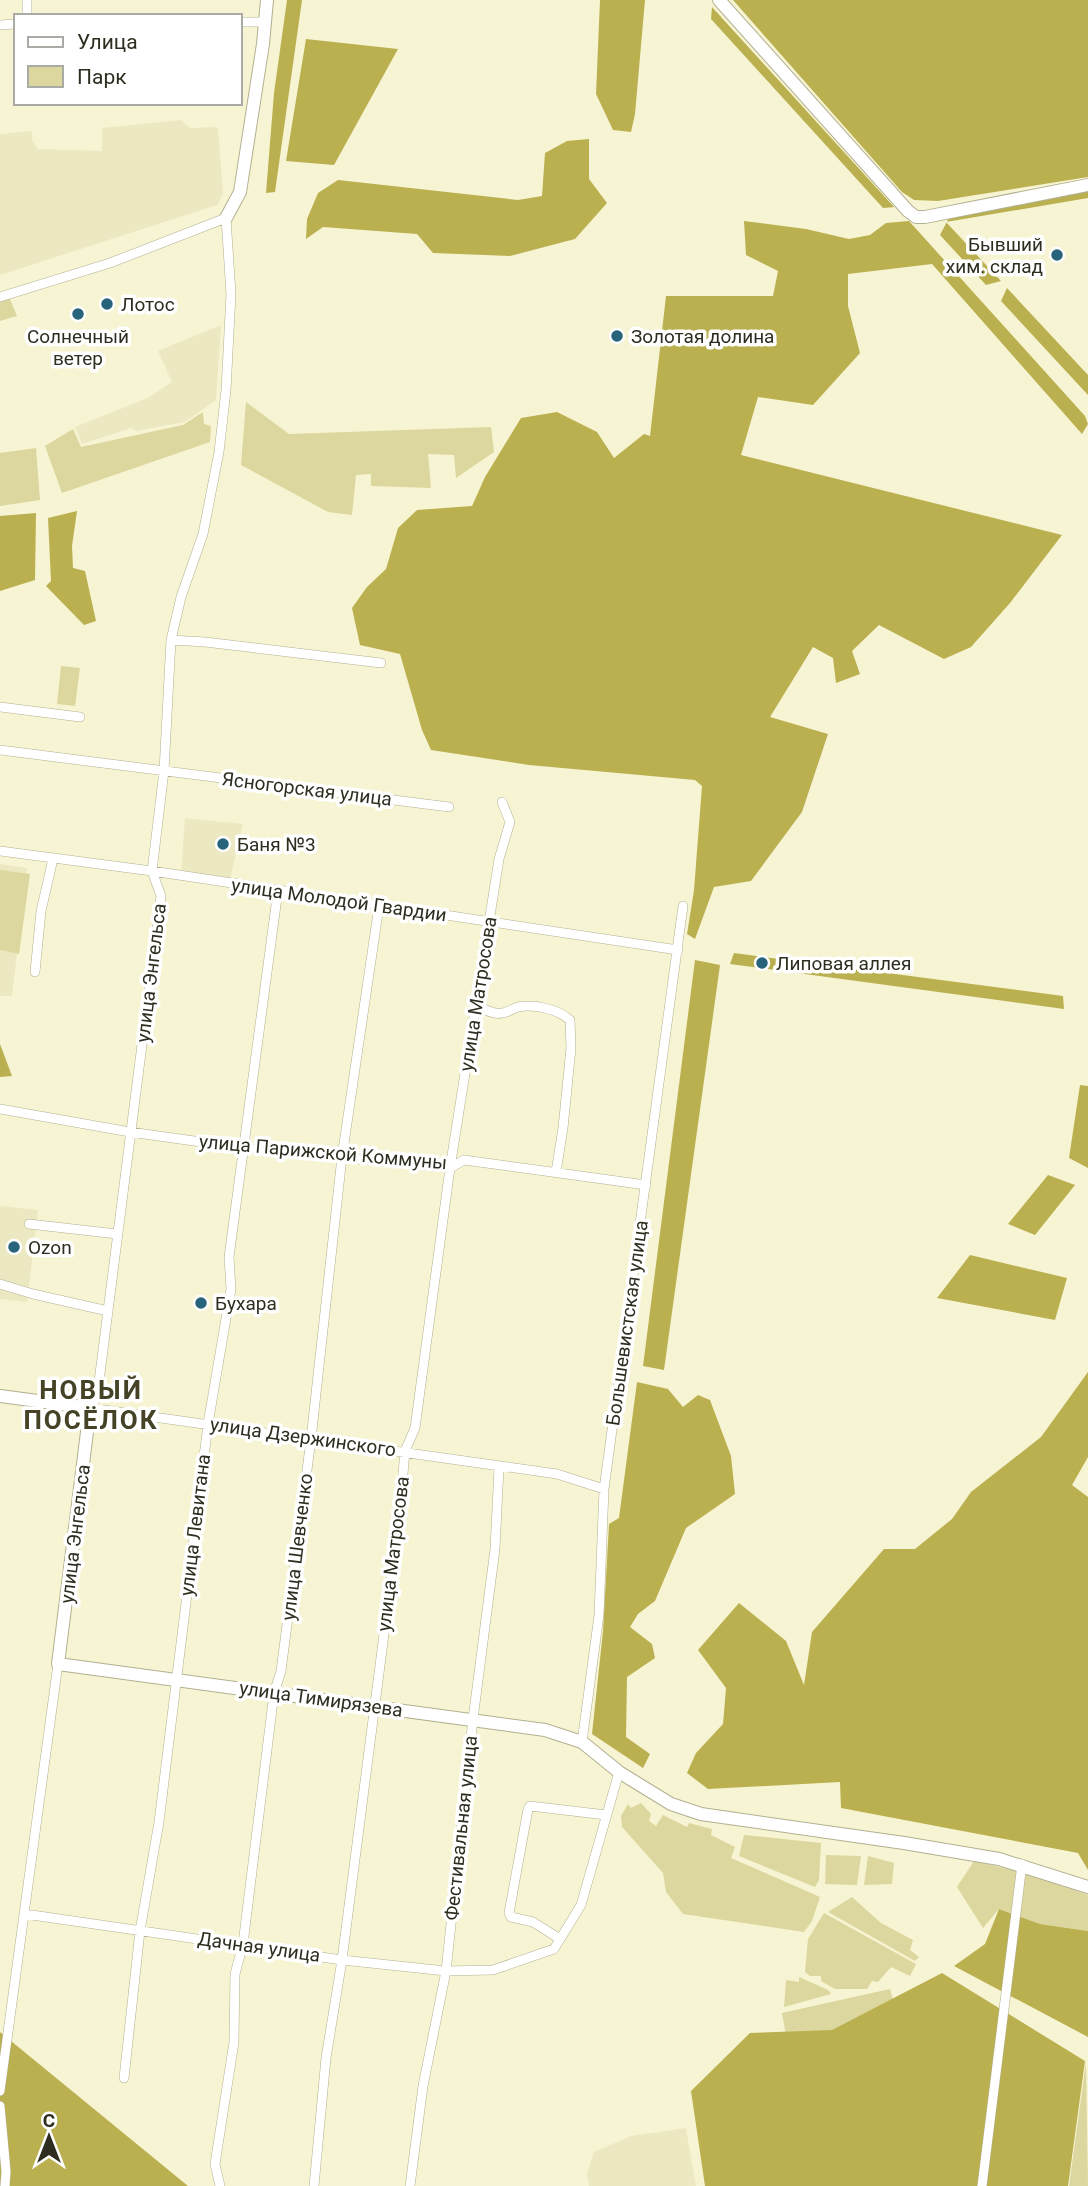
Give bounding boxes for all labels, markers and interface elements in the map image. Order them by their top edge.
legend [14,14,242,105]
text: Улица [77,30,138,54]
text: Парк [77,65,127,89]
place label: Бывший хим. склад [946,233,1043,278]
marker: Бывший хим. склад [1049,247,1065,263]
place label: Лотос [121,293,175,316]
marker: Лотос [99,296,115,312]
marker: Солнечный ветер [70,306,86,322]
place label: Солнечный ветер [27,325,129,370]
place label: Золотая долина [631,325,774,348]
marker: Золотая долина [609,328,625,344]
street label: Ясногорская улица [221,767,393,811]
place label: Баня №3 [237,833,316,856]
marker: Баня №3 [215,836,231,852]
street label: улица Молодой Гвардии [230,873,448,927]
street label: улица Энгельса [131,902,171,1044]
street label: улица Матросова [454,915,502,1073]
place label: Липовая аллея [776,952,911,975]
marker: Липовая аллея [754,955,770,971]
street label: улица Парижской Коммуны [198,1130,448,1174]
street label: Большевистская улица [601,1219,653,1427]
place label: Ozon [28,1236,72,1259]
marker: Ozon [6,1239,22,1255]
place label: Бухара [215,1292,277,1315]
marker: Бухара [193,1295,209,1311]
district label: НОВЫЙ ПОСЁЛОК [23,1375,159,1435]
street label: улица Дзержинского [209,1413,397,1461]
street label: улица Левитана [175,1453,215,1597]
street label: улица Энгельса [55,1463,95,1605]
street label: улица Шевченко [277,1472,317,1622]
street label: улица Матросова [372,1475,414,1633]
street label: улица Тимирязева [238,1676,404,1722]
street label: Фестивальная улица [440,1734,482,1922]
street label: Дачная улица [196,1927,322,1967]
north arrow [14,2102,84,2172]
text: С [43,2109,55,2132]

